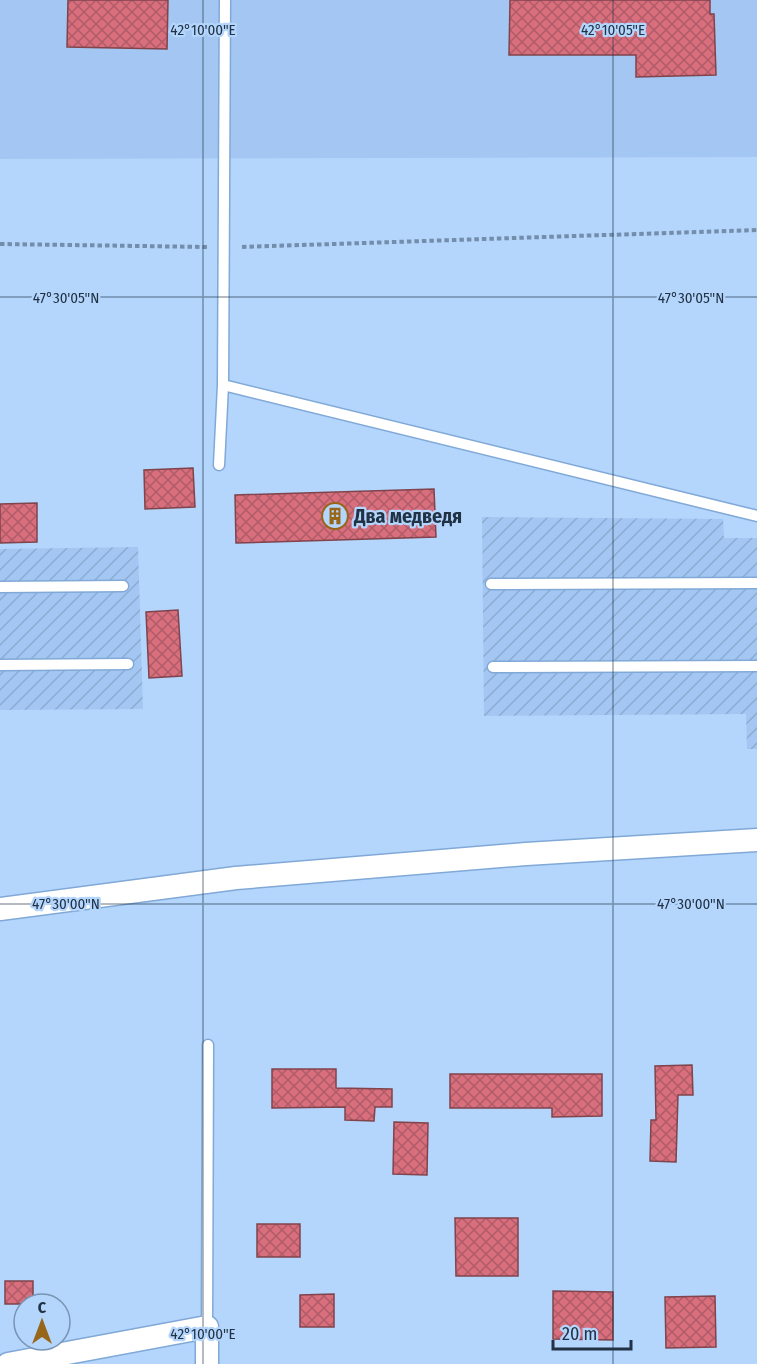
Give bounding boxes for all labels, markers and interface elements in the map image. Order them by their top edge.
text: 42°10'00"E [170,21,236,39]
text: 42°10'05"E [581,21,645,39]
text: 47°30'05"N [33,289,99,307]
text: 47°30'05"N [658,289,724,307]
building icon: Два медведя [320,501,350,531]
place label: Два медведя [353,504,462,528]
text: 47°30'00"N [32,895,100,913]
text: 47°30'00"N [657,895,725,913]
north arrow [12,1292,72,1352]
text: С [38,1298,47,1317]
scale bar [553,1313,631,1351]
text: 20 m [562,1323,597,1345]
text: 42°10'00"E [170,1325,236,1343]

